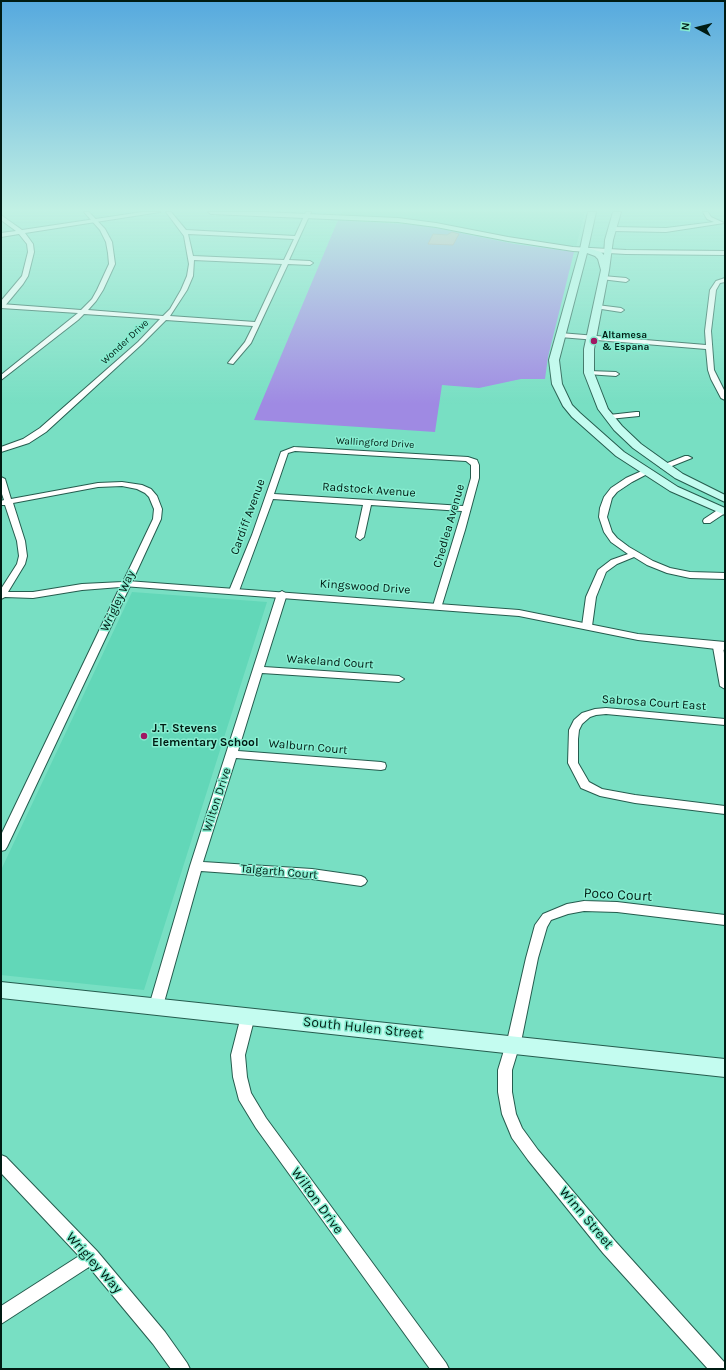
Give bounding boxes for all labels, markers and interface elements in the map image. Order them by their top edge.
north arrow [678,8,718,48]
text: N [679,22,693,31]
street label: Wonder Drive [99,317,151,367]
place label: Altamesa & Espana [602,329,649,352]
marker: Altamesa & Espana [589,336,599,346]
street label: Wallingford Drive [335,435,415,451]
street label: Cardiff Avenue [228,477,268,557]
street label: Radstock Avenue [322,480,416,500]
street label: Chedlea Avenue [430,483,468,569]
street label: Wrigley Way [98,568,138,634]
street label: Kingswood Drive [319,577,411,597]
street label: Wakeland Court [286,652,374,672]
street label: Sabrosa Court East [601,692,707,714]
place label: J.T. Stevens Elementary School [152,722,259,750]
marker: J.T. Stevens Elementary School [139,731,149,741]
street label: Walburn Court [268,736,348,758]
street label: Wilton Drive [200,766,234,834]
street label: Talgarth Court [240,861,318,883]
street label: Poco Court [583,885,653,905]
street label: South Hulen Street [302,1013,424,1043]
street label: Wilton Drive [287,1165,347,1237]
street label: Winn Street [555,1184,617,1252]
street label: Wrigley Way [62,1229,126,1297]

